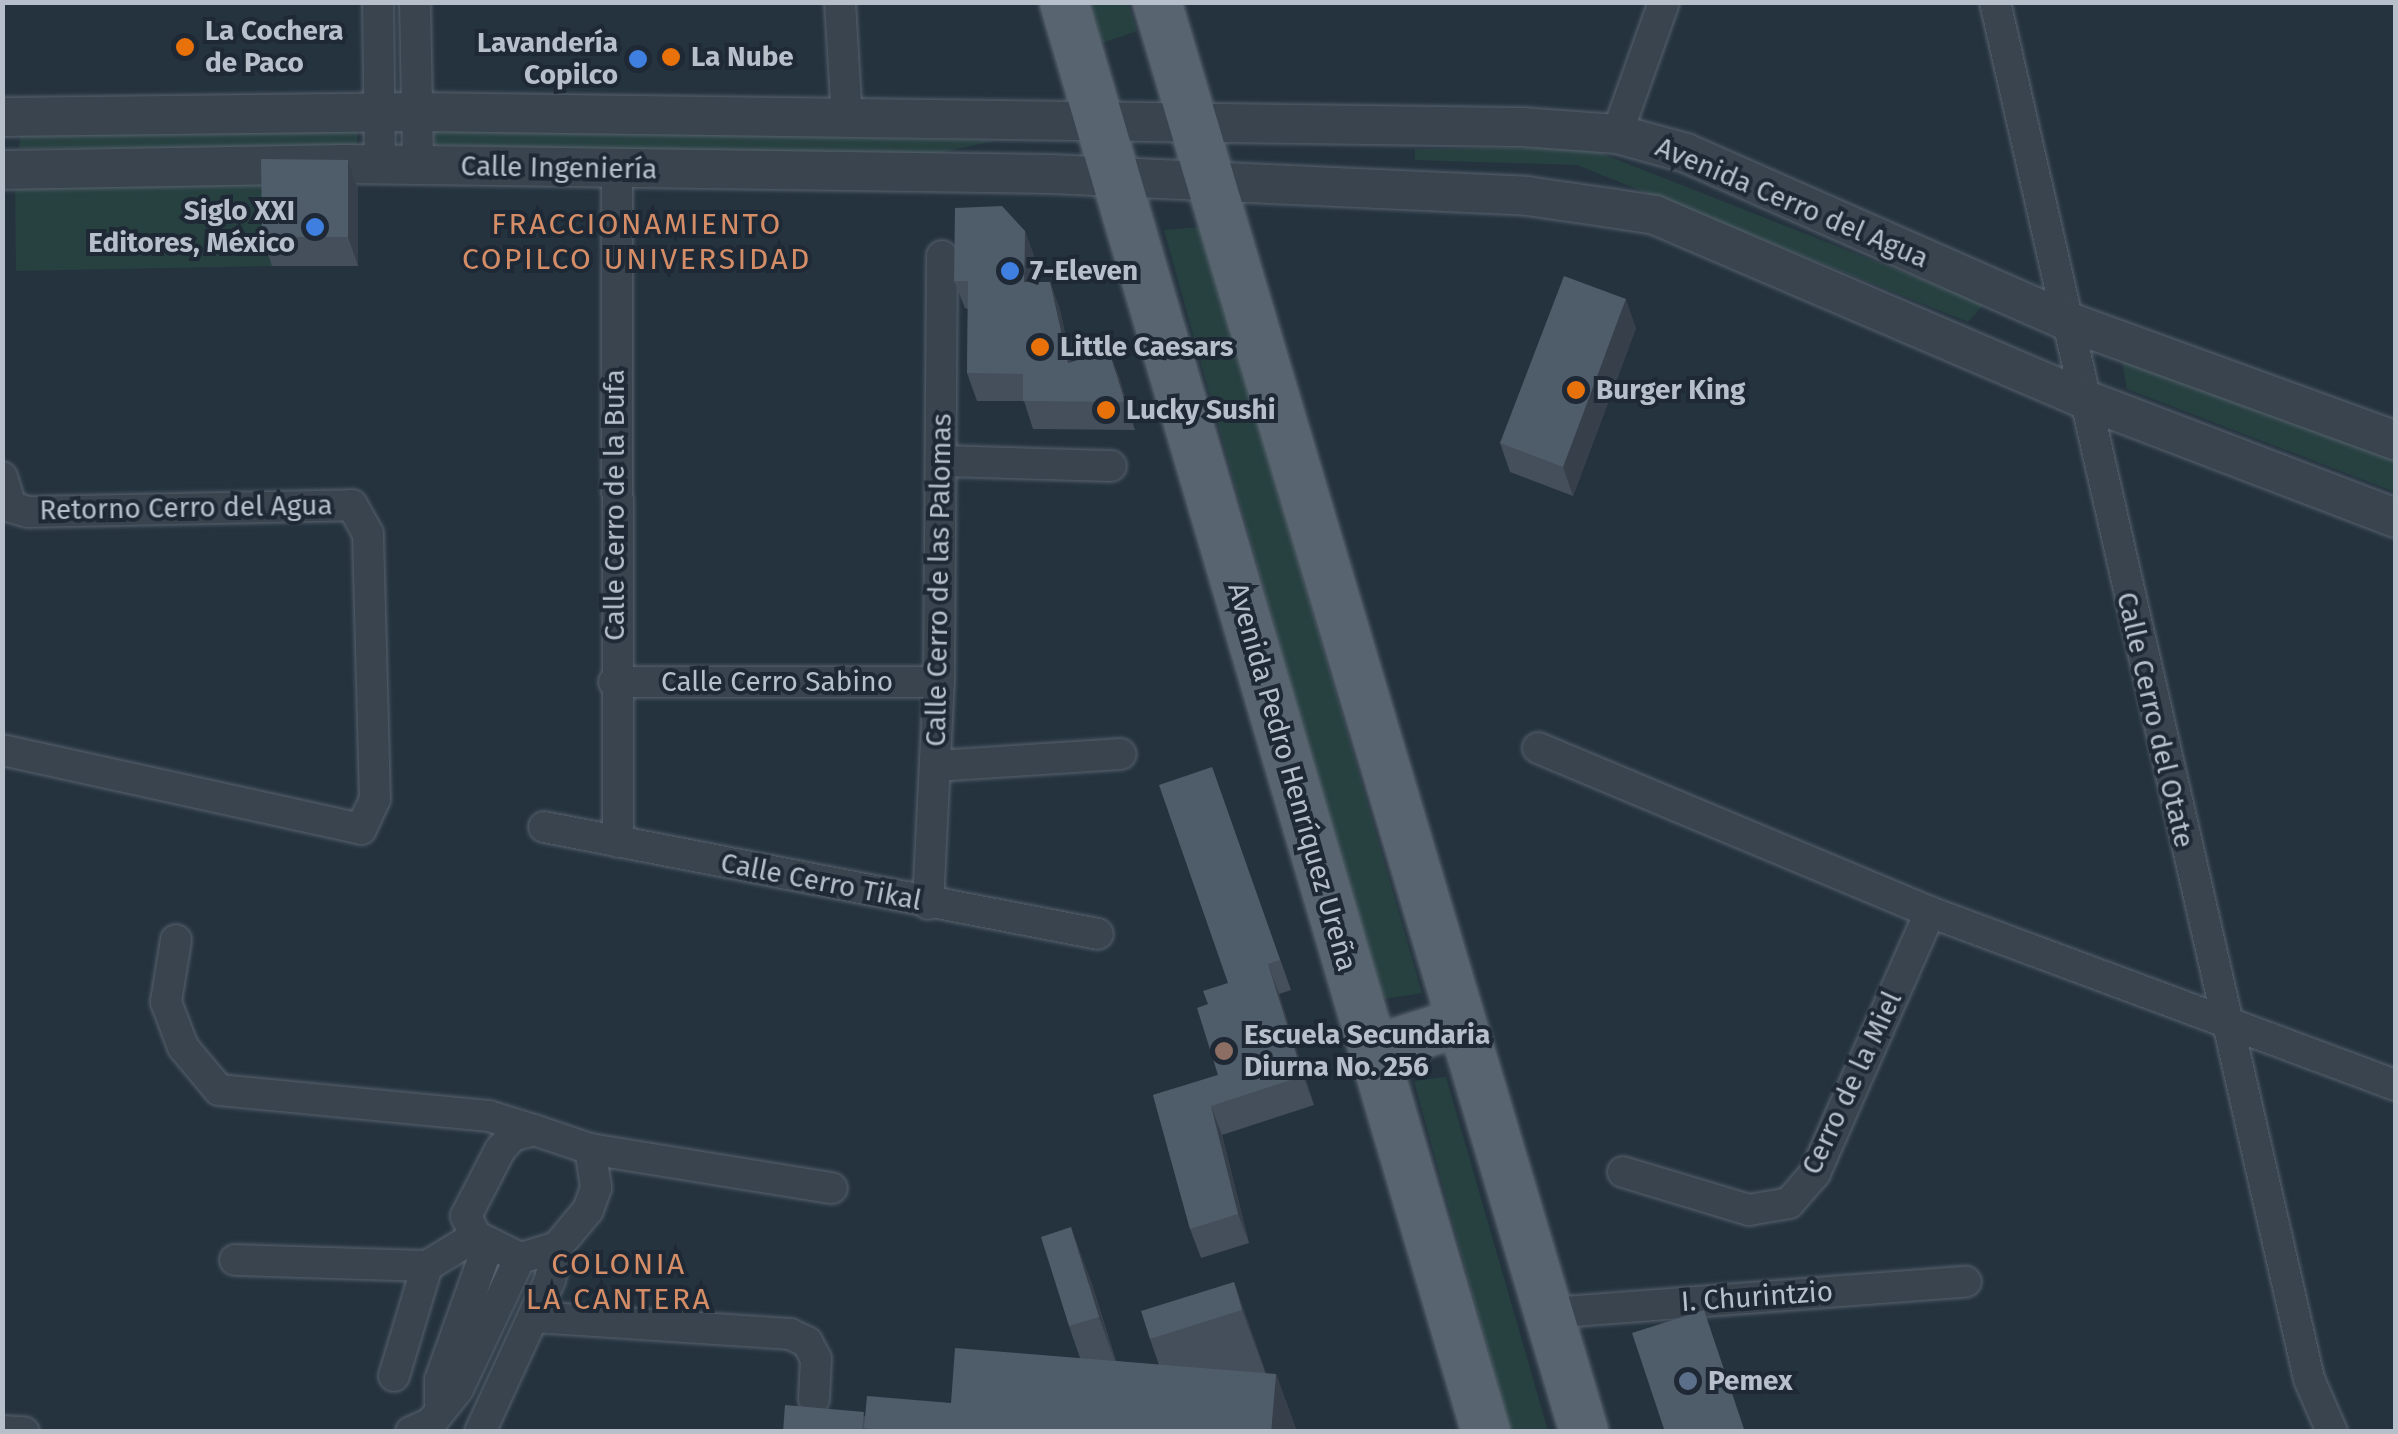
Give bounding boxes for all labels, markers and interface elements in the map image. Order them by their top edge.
place label: La Cochera de Paco [205,14,344,80]
place label: Lavandería Copilco [477,26,618,92]
marker: La Cochera de Paco [174,36,196,58]
place label: La Nube [691,40,794,74]
marker: La Nube [660,46,682,68]
marker: Lavandería Copilco [627,48,649,70]
street label: Avenida Cerro del Agua [1651,130,1933,276]
street label: Calle Ingeniería [460,149,658,187]
place label: Siglo XXI Editores, México [88,194,295,260]
district label: FRACCIONAMIENTO COPILCO UNIVERSIDAD [462,206,812,276]
marker: Siglo XXI Editores, México [304,216,326,238]
place label: 7-Eleven [1030,254,1138,288]
marker: 7-Eleven [999,260,1021,282]
place label: Little Caesars [1060,330,1233,364]
marker: Little Caesars [1029,336,1051,358]
street label: Calle Cerro de la Bufa [598,369,632,641]
place label: Burger King [1596,373,1746,407]
marker: Burger King [1565,379,1587,401]
place label: Lucky Sushi [1126,393,1276,427]
marker: Lucky Sushi [1095,399,1117,421]
street label: Calle Cerro de las Palomas [919,413,959,747]
street label: Retorno Cerro del Agua [39,489,333,527]
street label: Avenida Pedro Henríquez Ureña [1220,579,1364,975]
street label: Calle Cerro del Otate [2109,589,2201,851]
street label: Calle Cerro Sabino [661,665,893,699]
street label: Calle Cerro Tikal [718,846,924,918]
street label: Cerro de la Miel [1795,986,1909,1180]
place label: Escuela Secundaria Diurna No. 256 [1244,1018,1490,1084]
marker: Escuela Secundaria Diurna No. 256 [1213,1040,1235,1062]
district label: COLONIA LA CANTERA [526,1246,712,1316]
street label: I. Churintzio [1680,1275,1834,1319]
place label: Pemex [1708,1364,1793,1398]
marker: Pemex [1677,1370,1699,1392]

